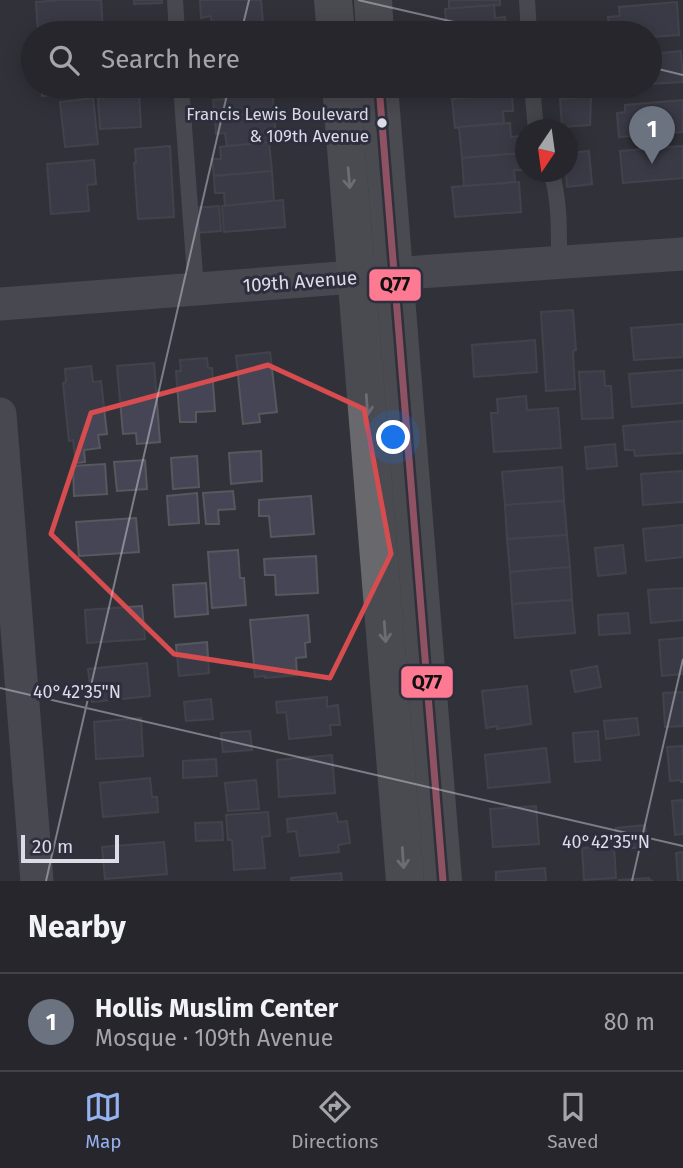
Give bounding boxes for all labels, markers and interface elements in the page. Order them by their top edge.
search box [21,21,662,98]
icon: search [45,41,83,79]
text: Search here [101,44,240,75]
place label: Francis Lewis Boulevard & 109th Avenue [186,104,369,147]
pin: 1 [629,106,675,164]
marker: Francis Lewis Boulevard & 109th Avenue [375,116,389,130]
north arrow [515,119,578,182]
one-way arrow [342,166,355,189]
street label: 109th Avenue [242,266,358,297]
line badge: Q77 [368,268,422,302]
text: Q77 [380,273,410,296]
one-way arrow [361,393,374,416]
your location [376,420,410,454]
one-way arrow [379,620,392,642]
line badge: Q77 [400,665,454,699]
text: Q77 [412,671,442,694]
text: 40°42'35"N [33,681,121,703]
text: 40°42'35"N [562,831,650,853]
scale bar [21,832,119,864]
text: 20 m [32,835,73,858]
one-way arrow [397,847,410,869]
text: Nearby [28,909,126,945]
text: Hollis Muslim Center [95,993,338,1024]
text: 1 [46,1008,56,1036]
text: 80 m [604,1008,655,1036]
text: Mosque · 109th Avenue [95,1024,333,1052]
tab: Map [84,1088,122,1153]
tab: Directions [291,1088,378,1153]
tab: Saved [547,1088,599,1153]

